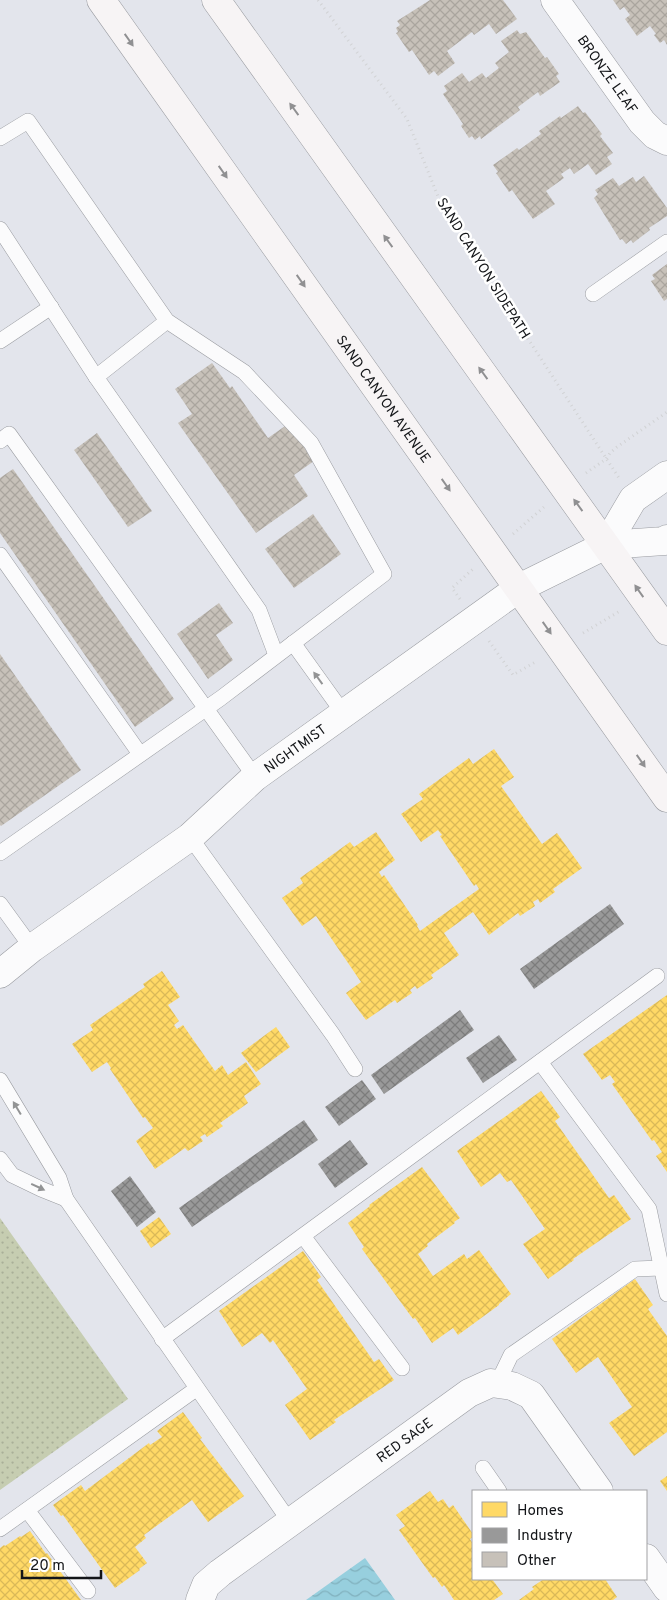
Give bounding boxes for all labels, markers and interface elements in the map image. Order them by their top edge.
street label: BRONZE LEAF [573,32,640,118]
one-way arrow [124,33,134,47]
one-way arrow [289,102,299,116]
one-way arrow [218,165,228,179]
street label: SAND CANYON SIDEPATH [432,195,533,342]
one-way arrow [383,235,394,248]
one-way arrow [296,274,306,288]
street label: SAND CANYON AVENUE [332,333,434,467]
one-way arrow [478,366,488,380]
one-way arrow [441,478,451,492]
one-way arrow [573,498,583,512]
one-way arrow [634,584,644,598]
one-way arrow [542,621,552,635]
one-way arrow [313,671,323,685]
street label: NIGHTMIST [261,721,330,778]
one-way arrow [636,754,646,768]
one-way arrow [12,1102,21,1115]
one-way arrow [31,1184,45,1192]
street label: RED SAGE [374,1415,437,1467]
legend [472,1490,647,1580]
text: Homes [517,1502,564,1521]
text: Industry [517,1527,573,1546]
scale bar [22,1548,101,1580]
text: Other [517,1552,556,1571]
text: 20 m [30,1557,65,1576]

